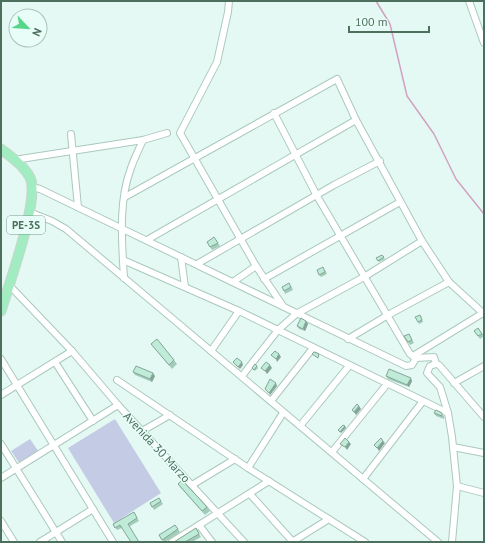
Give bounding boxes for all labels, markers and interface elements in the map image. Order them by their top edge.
north arrow [8,8,48,48]
scale bar [349,8,429,34]
text: 100 m [355,14,388,29]
text: N [29,26,45,38]
road number: PE-3S [7,216,45,234]
street label: Avenida 30 Marzo [120,409,194,485]

